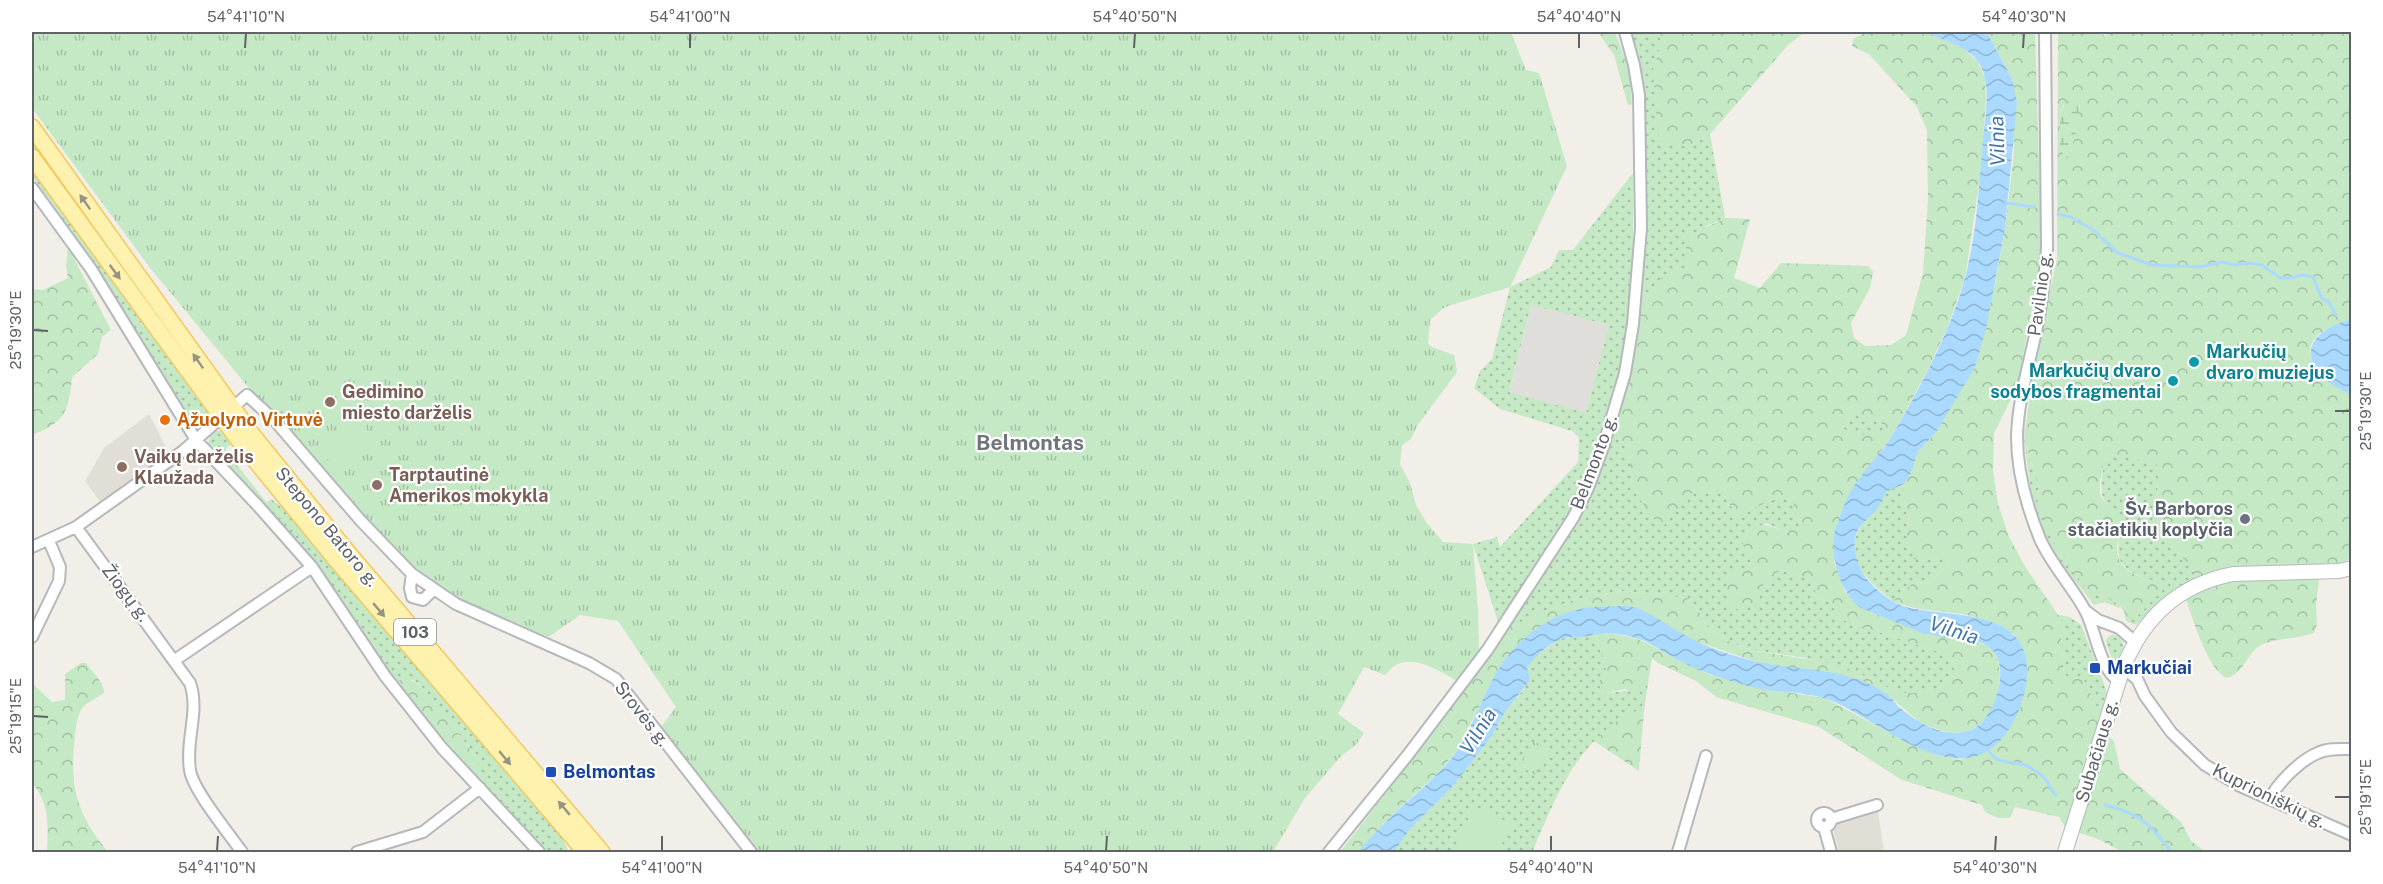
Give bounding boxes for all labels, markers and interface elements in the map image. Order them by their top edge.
text: 54°41'10"N [207,8,285,25]
text: 54°41'00"N [649,8,731,25]
text: 54°40'50"N [1093,8,1177,25]
text: 54°40'40"N [1537,8,1621,25]
text: 54°40'30"N [1982,8,2066,25]
water label: Vilnia [1984,115,2010,167]
one-way arrow [79,195,91,211]
street label: Pavilnio g. [2023,251,2056,337]
one-way arrow [109,264,121,280]
text: 25°19'30"E [7,291,24,369]
place label: Markučių dvaro muziejus [2206,341,2334,383]
one-way arrow [192,354,204,370]
marker: Markučių dvaro muziejus [2187,355,2201,369]
place label: Markučių dvaro sodybos fragmentai [1990,360,2161,402]
text: 25°19'30"E [2357,372,2374,450]
marker: Markučių dvaro sodybos fragmentai [2166,374,2180,388]
place label: Gedimino miesto darželis [342,381,472,423]
marker: Gedimino miesto darželis [323,395,337,409]
place label: Ąžuolyno Virtuvė [177,409,323,430]
street label: Belmonto g. [1566,411,1621,512]
marker: Ąžuolyno Virtuvė [158,413,172,427]
district label: Belmontas [976,430,1084,455]
place label: Vaikų darželis Klaužada [134,446,254,488]
marker: Vaikų darželis Klaužada [115,460,129,474]
street label: Stepono Batoro g. [271,463,383,591]
place label: Tarptautinė Amerikos mokykla [389,464,548,506]
marker: Tarptautinė Amerikos mokykla [370,478,384,492]
place label: Šv. Barboros stačiatikių koplyčia [2068,497,2233,540]
marker: Šv. Barboros stačiatikių koplyčia [2238,512,2252,526]
street label: Žiogų g. [98,560,155,626]
one-way arrow [372,602,385,617]
water label: Vilnia [1926,611,1982,649]
road number: 103 [394,619,436,645]
place label: Markučiai [2107,657,2192,678]
marker: Markučiai [2088,661,2102,675]
street label: Srovės g. [611,677,674,750]
text: 25°19'15"E [7,678,24,754]
street label: Subačiaus g. [2071,697,2122,805]
water label: Vilnia [1454,703,1502,759]
one-way arrow [499,750,512,766]
street label: Kuprioniškių g. [2209,759,2329,832]
text: 25°19'15"E [2357,759,2374,835]
place label: Belmontas [563,761,656,782]
marker: Belmontas [544,765,558,779]
one-way arrow [557,800,570,816]
text: 54°41'10"N [178,859,256,876]
text: 54°41'00"N [621,859,703,876]
text: 54°40'50"N [1064,859,1148,876]
text: 54°40'40"N [1509,859,1593,876]
text: 54°40'30"N [1953,859,2037,876]

